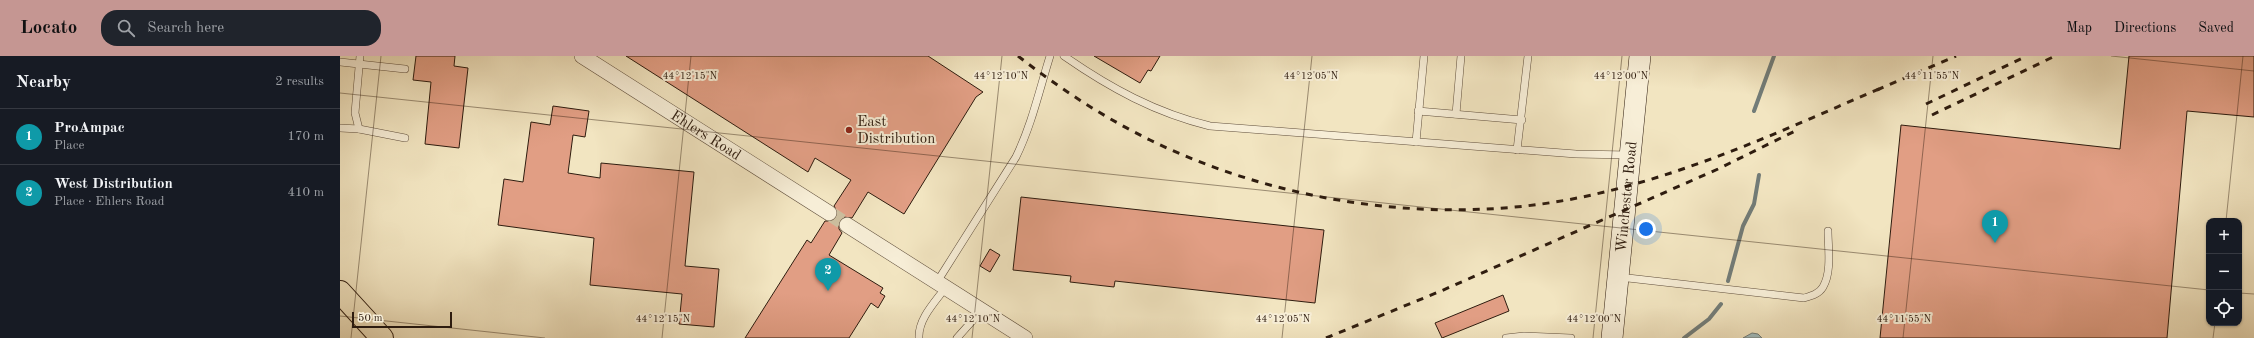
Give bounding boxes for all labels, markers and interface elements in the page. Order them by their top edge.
search box [101,10,381,46]
icon: search [115,17,137,39]
text: Locato [20,19,77,38]
text: Search here [147,21,224,36]
text: Map [2066,21,2092,35]
text: Directions [2114,21,2176,35]
text: Saved [2198,21,2234,35]
text: 44°12'15"N [663,71,718,81]
text: 44°12'10"N [974,71,1029,81]
text: 44°12'05"N [1284,71,1339,81]
text: 44°12'00"N [1594,71,1649,81]
text: 44°11'55"N [1905,71,1960,81]
text: Nearby [16,74,71,91]
text: 2 results [275,75,324,88]
street label: Ehlers Road [668,108,743,164]
place label: East Distribution [857,115,935,147]
text: ProAmpac [54,121,125,136]
marker: East Distribution [844,125,854,135]
text: 1 [25,130,33,143]
text: 170 m [287,130,324,143]
text: Place [54,139,84,152]
street label: Winchester Road [1615,140,1641,253]
text: West Distribution [54,177,173,192]
text: 2 [25,186,33,199]
text: 410 m [287,186,324,199]
text: Place · Ehlers Road [54,195,164,208]
pin: 1 [1982,210,2008,243]
map controls [2206,218,2242,326]
button: + [2206,218,2242,254]
your location [1636,219,1656,239]
button: − [2206,254,2242,290]
pin: 2 [815,258,841,291]
button: locate [2206,290,2242,326]
scale bar [352,310,452,329]
text: 50 m [358,313,383,324]
text: 44°12'15"N [636,314,691,324]
text: 44°12'10"N [946,314,1001,324]
text: 44°12'05"N [1256,314,1311,324]
text: 44°12'00"N [1567,314,1622,324]
text: 44°11'55"N [1877,314,1932,324]

